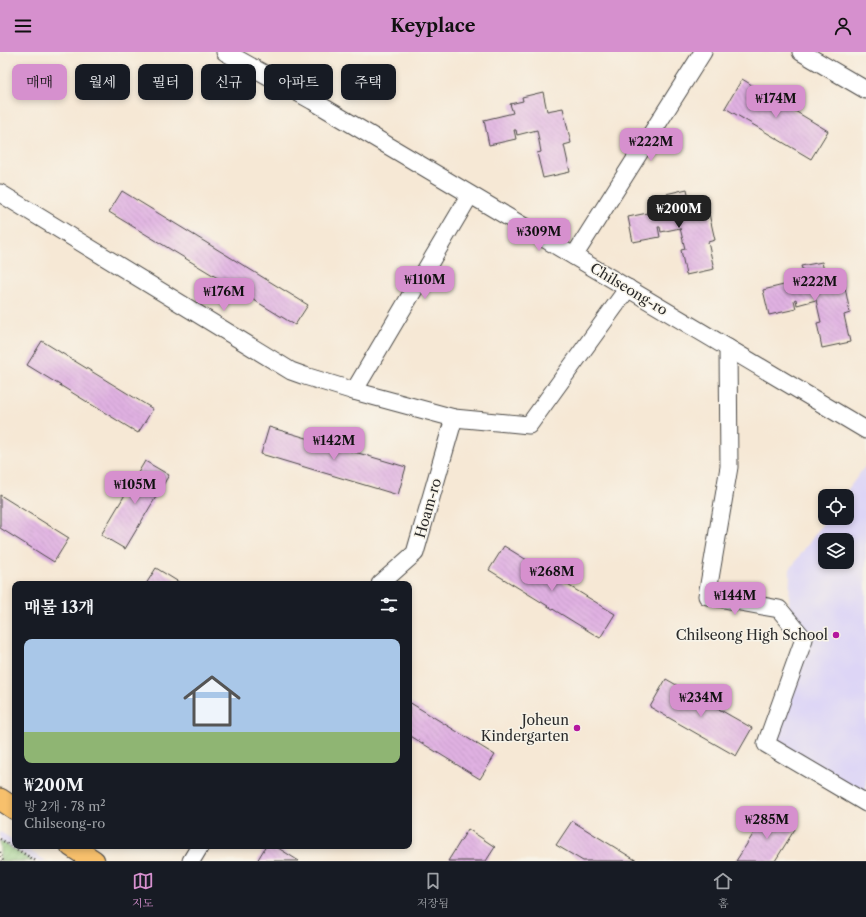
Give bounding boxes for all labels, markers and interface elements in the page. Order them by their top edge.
icon: menu [12,15,34,37]
text: Keyplace [391,15,475,37]
icon: person [832,15,854,37]
chip: 매매 [12,64,67,100]
chip: 월세 [75,64,130,100]
chip: 필터 [138,64,193,100]
chip: 신규 [201,64,256,100]
chip: 아파트 [264,64,333,100]
chip: 주택 [341,64,396,100]
pin: ₩174M [748,85,804,119]
text: ₩174M [755,90,797,106]
pin: ₩222M [623,128,679,162]
text: ₩222M [629,133,673,149]
pin: ₩200M [651,195,707,229]
text: ₩200M [656,200,702,216]
pin: ₩309M [511,218,567,252]
text: ₩309M [517,223,561,239]
street label: Chilseong-ro [587,259,671,319]
pin: ₩110M [397,266,453,300]
pin: ₩222M [787,268,843,302]
text: ₩110M [404,271,446,287]
text: ₩222M [793,273,837,289]
pin: ₩176M [196,278,252,312]
text: ₩176M [203,283,245,299]
pin: ₩142M [306,427,362,461]
text: ₩142M [313,432,355,448]
pin: ₩105M [107,471,163,505]
text: ₩105M [114,476,156,492]
street label: Hoam-ro [411,476,445,540]
map controls [818,489,854,569]
button: locate [818,489,854,525]
button: layers [818,533,854,569]
pin: ₩268M [524,558,580,592]
text: ₩268M [530,563,574,579]
pin: ₩144M [707,582,763,616]
text: ₩144M [714,587,756,603]
icon: filters [378,594,400,616]
text: 매물 13개 [24,597,95,617]
place label: Chilseong High School [676,626,828,644]
marker: Chilseong High School [831,630,841,640]
icon: home [176,665,248,737]
pin: ₩234M [673,684,729,718]
text: ₩234M [679,689,723,705]
place label: Joheun Kindergarten [481,711,569,745]
marker: Joheun Kindergarten [572,723,582,733]
text: ₩200M [24,775,84,795]
text: 방 2개 · 78 m² [24,798,106,814]
pin: ₩285M [739,806,795,840]
text: ₩285M [745,811,789,827]
text: Chilseong-ro [24,815,105,831]
tab: 지도 [132,870,154,910]
tab: 저장됨 [417,870,449,910]
tab: 홈 [712,870,734,910]

